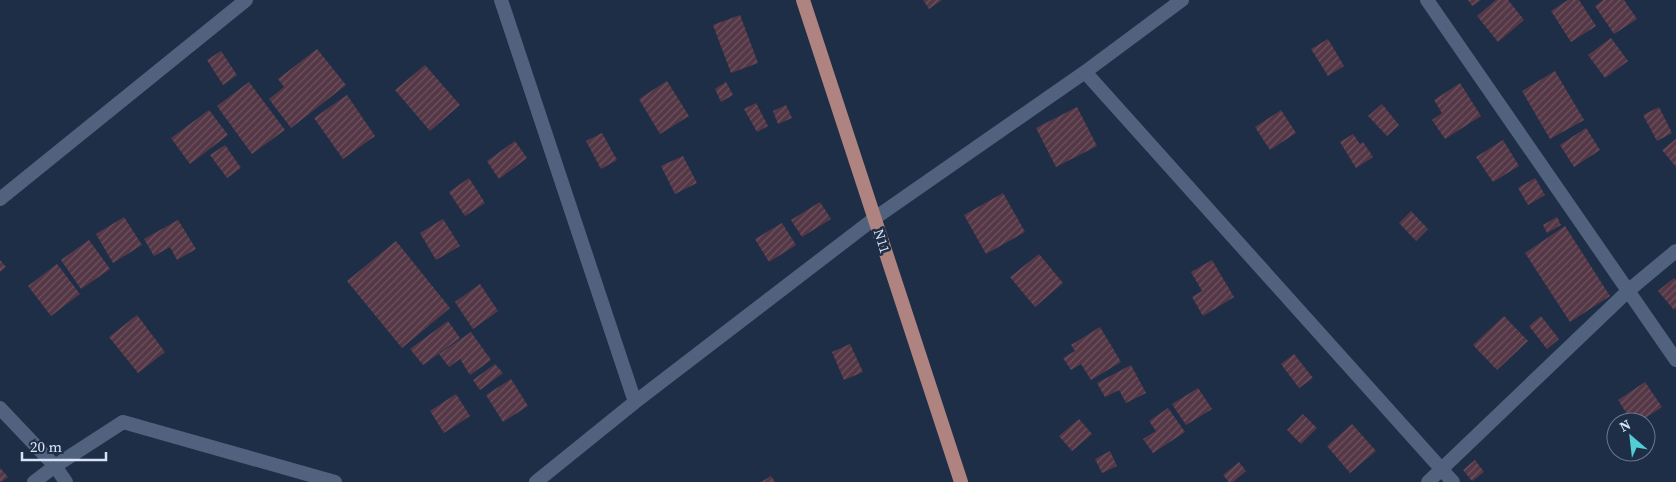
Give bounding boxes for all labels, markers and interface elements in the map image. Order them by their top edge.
street label: N11 [869,226,895,256]
north arrow [1606,412,1656,462]
text: N [1616,414,1634,437]
scale bar [22,430,106,462]
text: 20 m [30,436,62,457]

